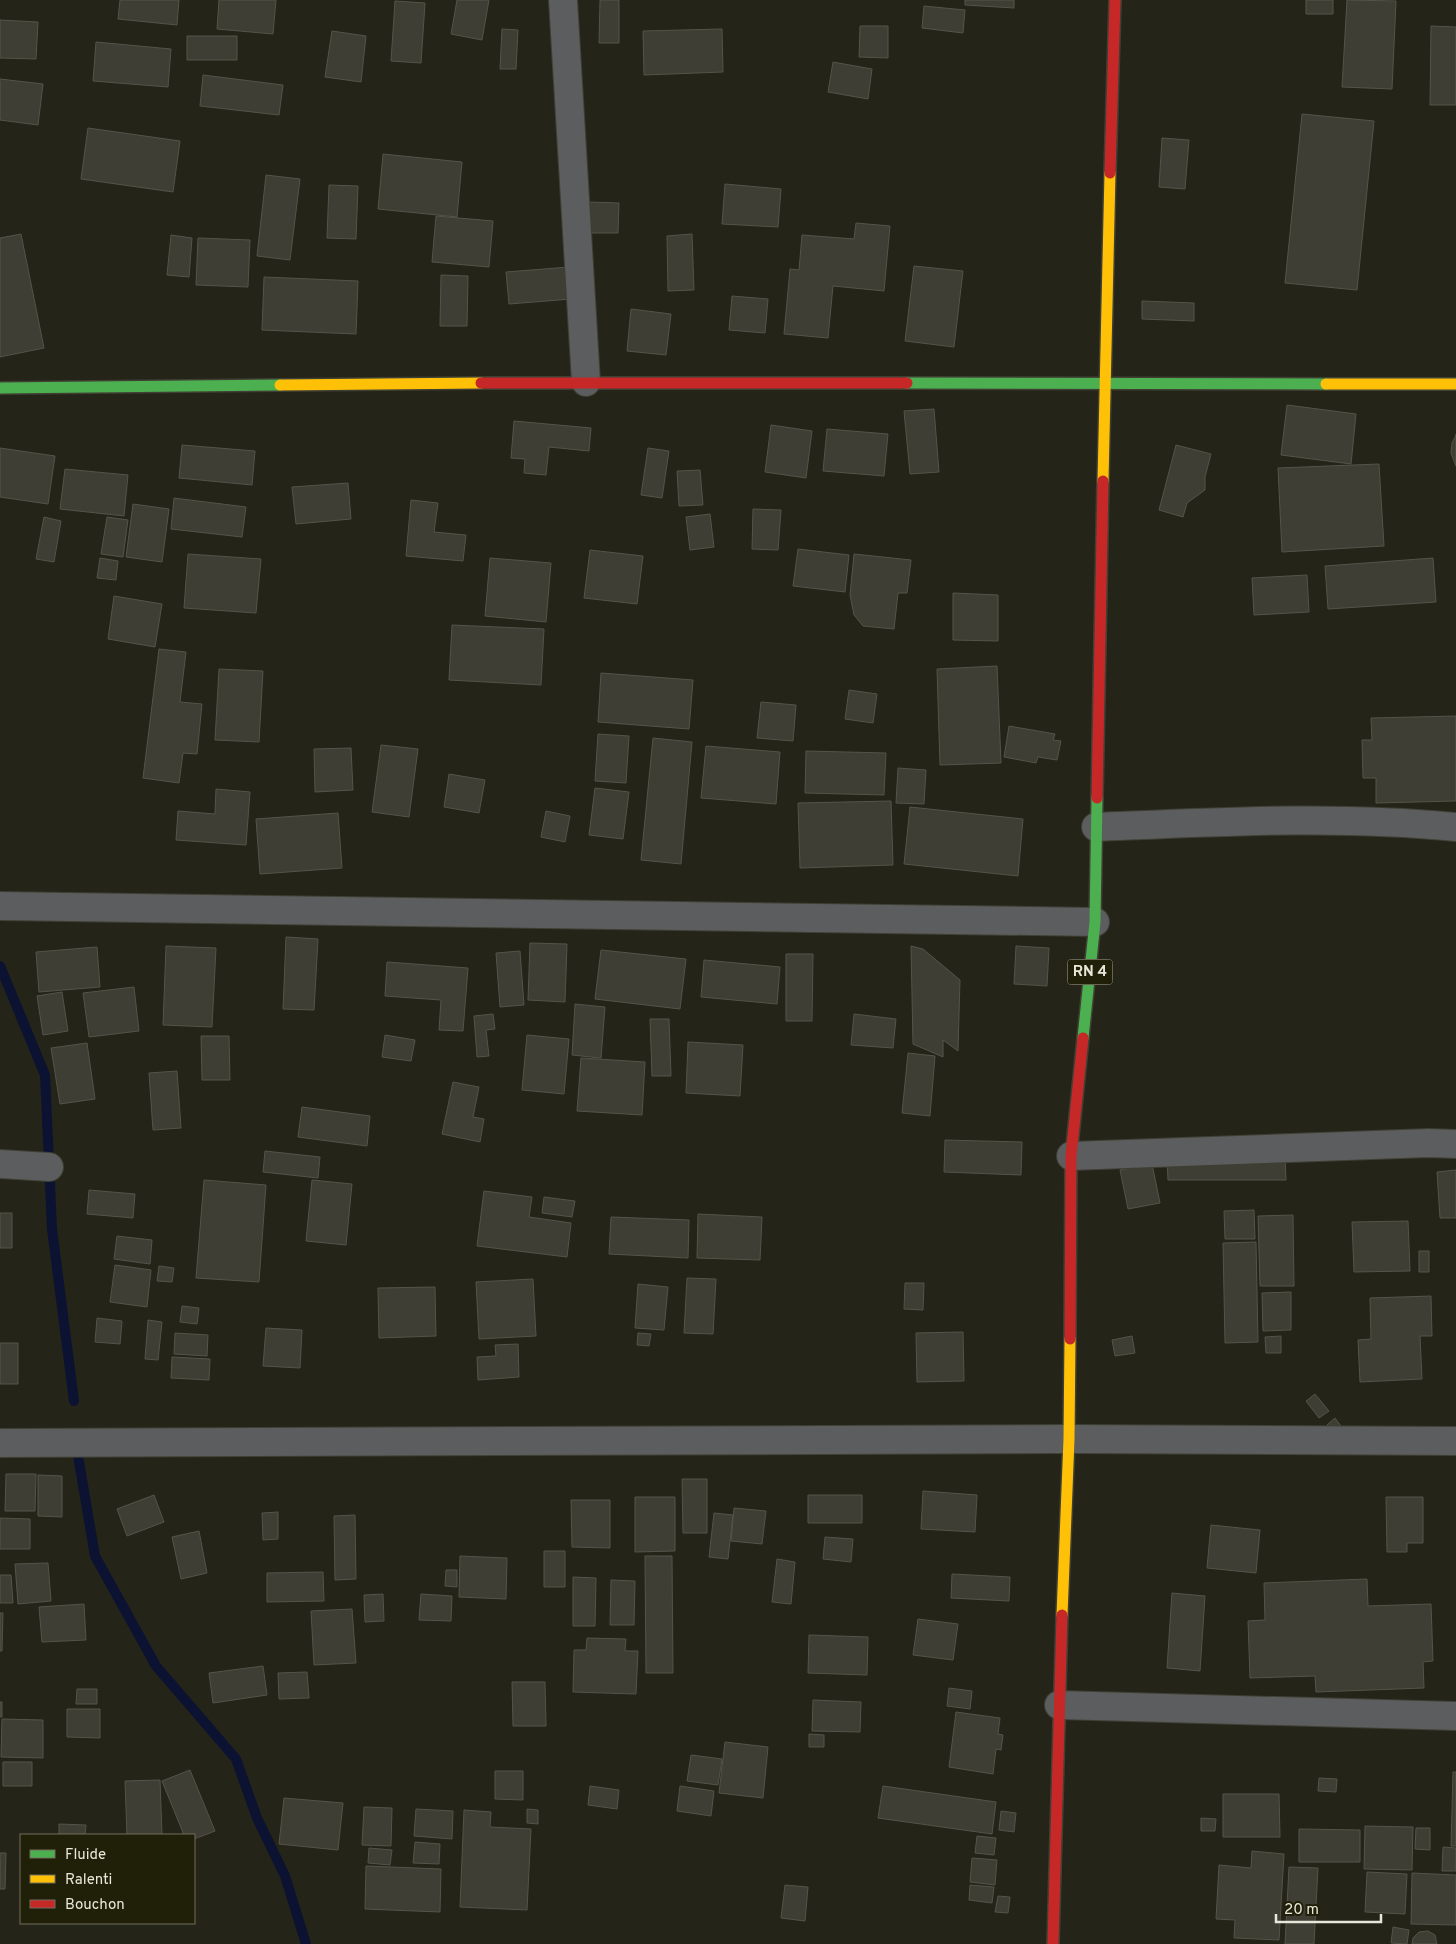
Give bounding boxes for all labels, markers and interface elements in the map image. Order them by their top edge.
road number: RN 4 [1068,960,1112,984]
legend [20,1834,195,1924]
text: Fluide [65,1846,106,1865]
text: Ralenti [65,1871,112,1890]
scale bar [1276,1892,1381,1924]
text: Bouchon [65,1896,125,1915]
text: 20 m [1284,1901,1319,1920]

